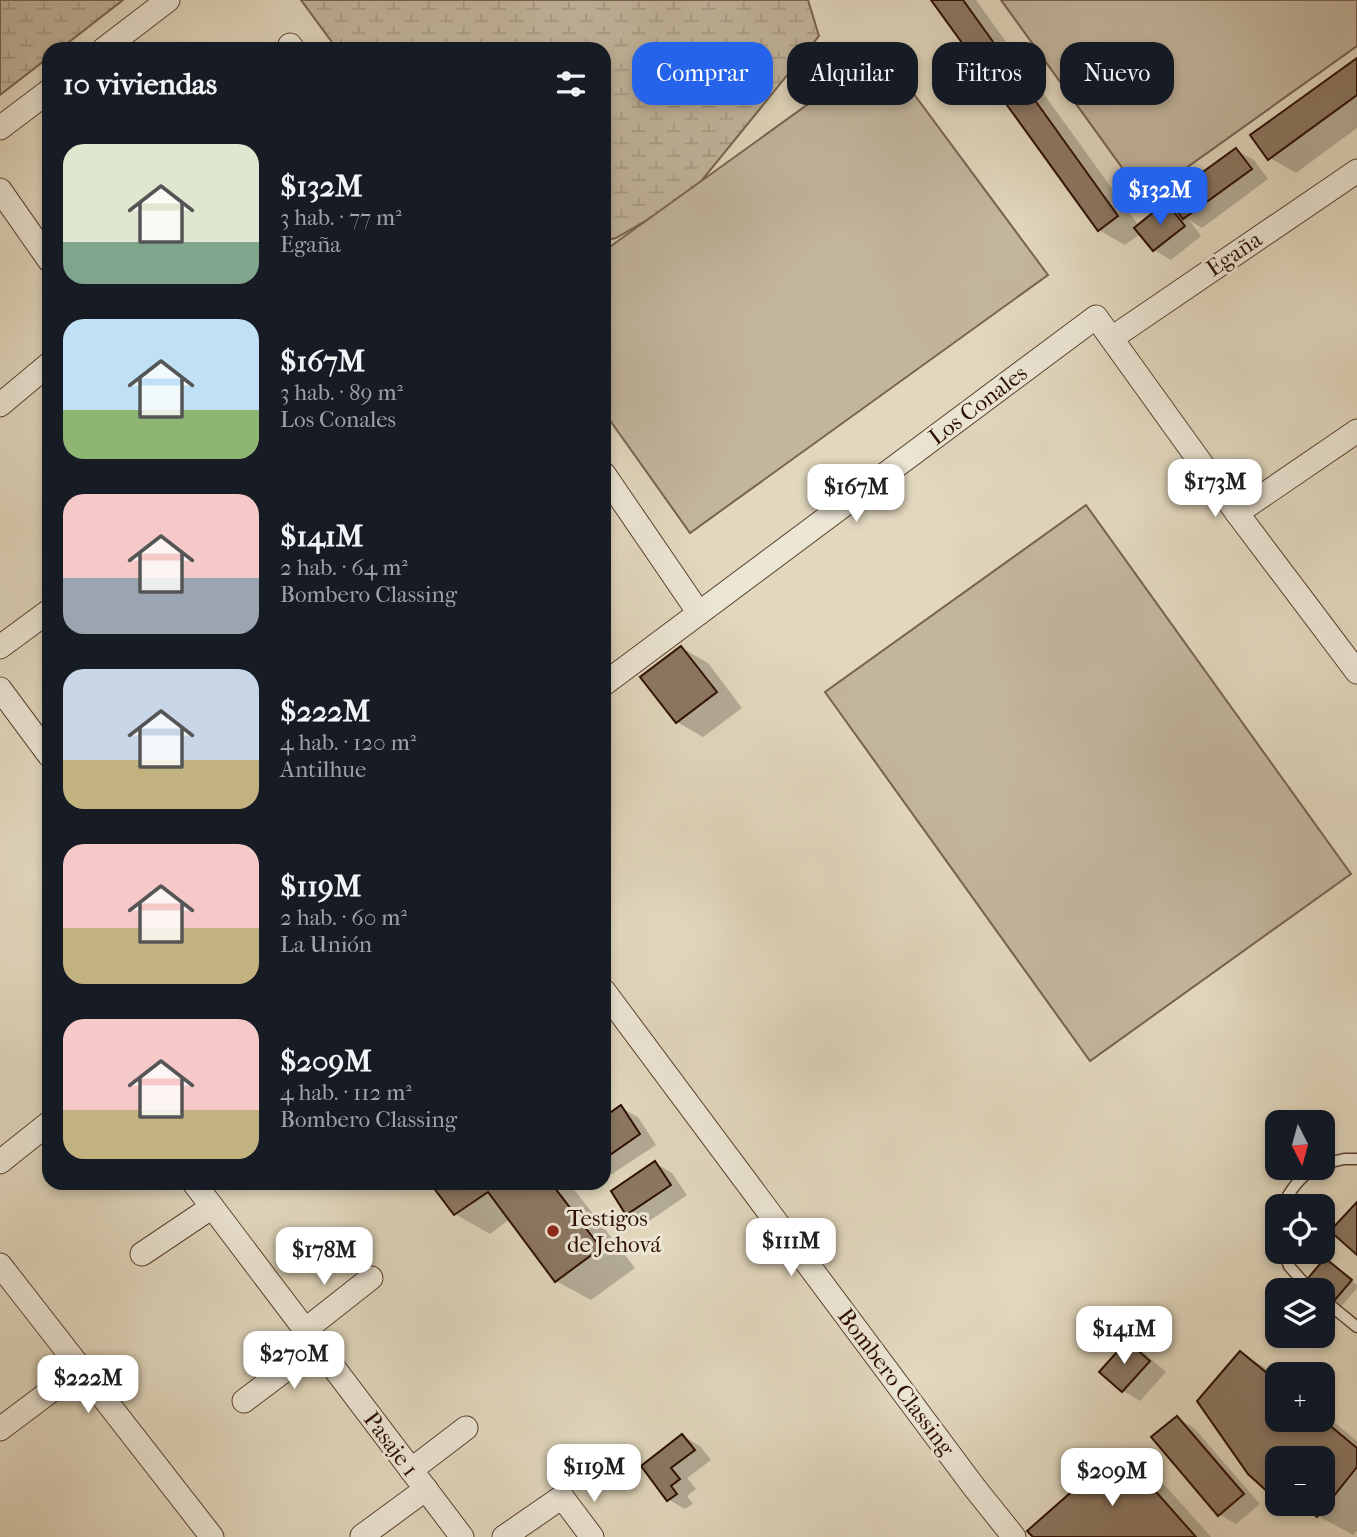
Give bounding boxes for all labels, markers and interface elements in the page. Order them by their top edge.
chip: Comprar [632,42,773,105]
chip: Alquilar [787,42,918,105]
chip: Filtros [932,42,1046,105]
chip: Nuevo [1060,42,1174,105]
icon: filters [552,65,590,103]
text: 10 viviendas [63,67,217,102]
pin: $132M [1111,168,1209,227]
text: $132M [280,169,362,204]
icon: home [119,172,203,256]
text: $132M [1128,176,1192,203]
text: 3 hab. · 77 m² [280,204,402,231]
street label: Egaña [1201,226,1267,282]
text: Egaña [280,231,341,258]
text: $167M [280,344,365,379]
icon: home [119,347,203,431]
street label: Los Conales [924,359,1032,451]
text: 3 hab. · 89 m² [280,379,403,406]
text: Los Conales [280,406,396,433]
pin: $173M [1166,460,1264,519]
pin: $167M [807,464,905,524]
text: $173M [1184,468,1246,495]
text: $167M [823,473,889,500]
text: $141M [280,519,363,554]
icon: home [119,522,203,606]
text: 2 hab. · 64 m² [280,554,408,581]
text: Bombero Classing [280,581,457,608]
text: $222M [280,694,370,729]
icon: home [119,697,203,781]
text: 4 hab. · 120 m² [280,729,416,756]
text: Antilhue [280,756,366,783]
text: $119M [280,869,361,904]
icon: home [119,872,203,956]
text: 2 hab. · 60 m² [280,904,407,931]
text: La Unión [280,931,372,958]
text: $209M [280,1044,372,1079]
icon: home [119,1047,203,1131]
text: 4 hab. · 112 m² [280,1079,412,1106]
text: Bombero Classing [280,1106,457,1133]
north arrow [1265,1110,1335,1180]
map controls [1265,1110,1335,1516]
button: locate [1265,1194,1335,1264]
place label: Testigos de Jehová [567,1205,662,1258]
pin: $111M [742,1218,840,1278]
marker: Testigos de Jehová [545,1223,561,1239]
text: $111M [762,1227,820,1254]
pin: $178M [275,1228,373,1287]
text: $178M [292,1236,356,1263]
button: layers [1265,1278,1335,1348]
street label: Bombero Classing [832,1303,961,1461]
pin: $141M [1075,1306,1173,1366]
text: $141M [1092,1315,1156,1342]
pin: $270M [245,1332,343,1391]
text: $270M [259,1340,329,1367]
pin: $222M [39,1356,137,1415]
button: + [1265,1362,1335,1432]
text: $222M [53,1364,123,1391]
street label: Pasaje 1 [358,1406,424,1482]
pin: $119M [545,1444,643,1504]
button: − [1265,1446,1335,1516]
pin: $209M [1063,1448,1161,1508]
text: $119M [563,1453,625,1480]
text: $209M [1077,1457,1147,1484]

